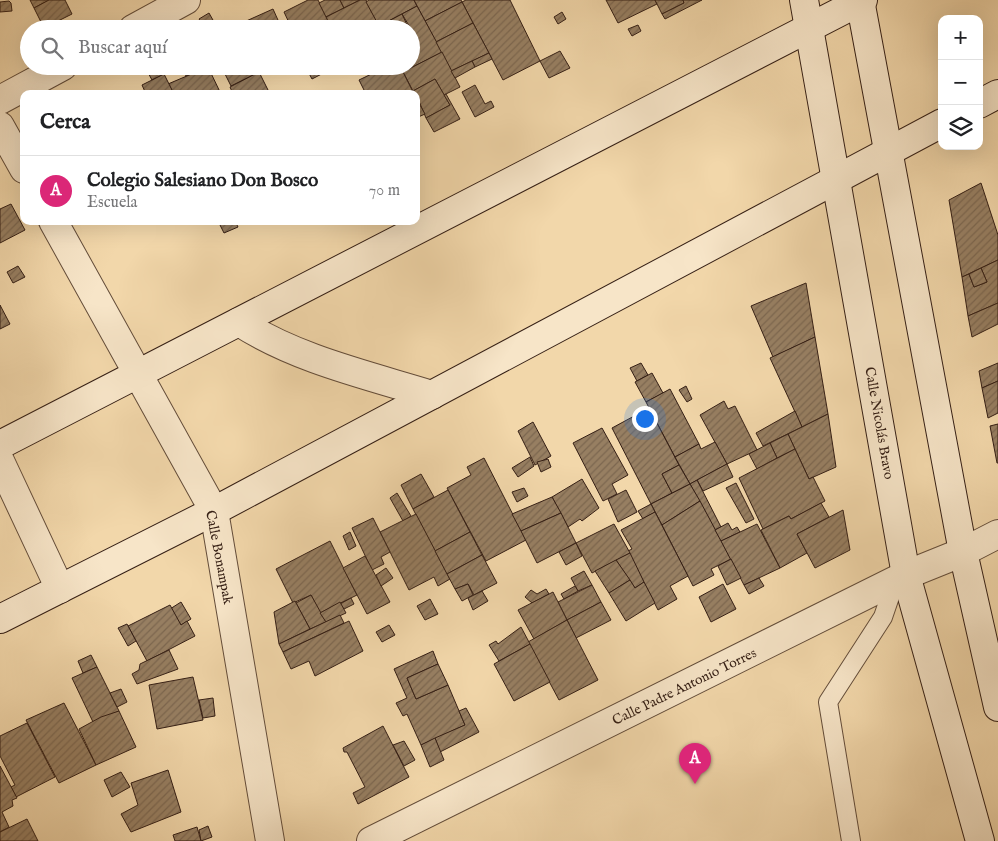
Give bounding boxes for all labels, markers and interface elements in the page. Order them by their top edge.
map controls [938,15,983,150]
button: + [938,15,983,60]
search box [20,20,420,75]
icon: search [38,34,66,62]
text: Buscar aquí [78,36,167,60]
button: − [938,60,983,105]
button: layers [938,105,983,150]
text: Cerca [40,109,90,136]
text: Colegio Salesiano Don Bosco [87,169,318,193]
text: A [51,181,61,201]
text: 70 m [369,181,400,201]
text: Escuela [87,193,138,213]
street label: Calle Nicolás Bravo [860,365,898,481]
your location [632,406,658,432]
street label: Calle Bonampak [201,509,237,606]
street label: Calle Padre Antonio Torres [609,644,760,730]
pin: A [679,743,711,784]

